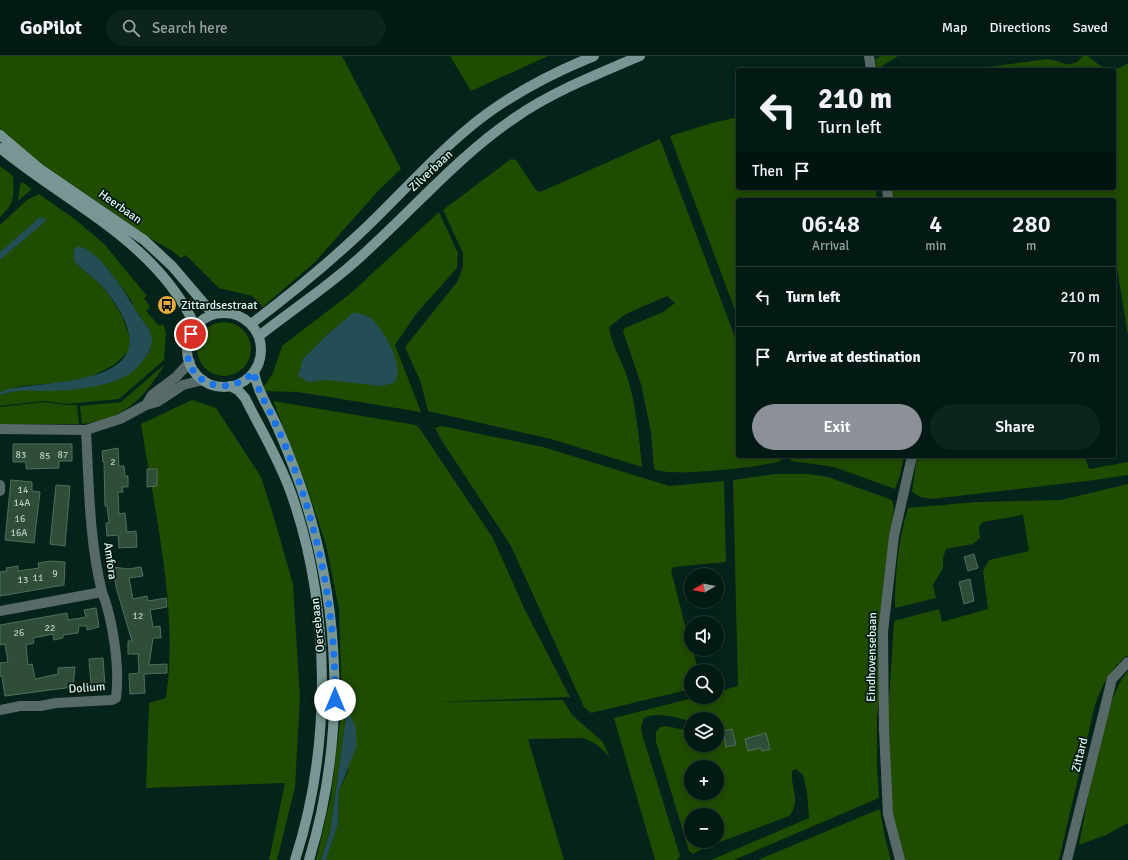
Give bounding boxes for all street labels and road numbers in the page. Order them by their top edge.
street label: Zilverbaan [406,147,456,195]
street label: Heerbaan [95,187,145,227]
street label: Amfora [100,541,120,581]
street label: Oersebaan [308,597,328,653]
street label: Eindhovensebaan [864,612,880,702]
street label: Dolium [68,679,106,697]
street label: Zittard [1068,736,1092,774]

